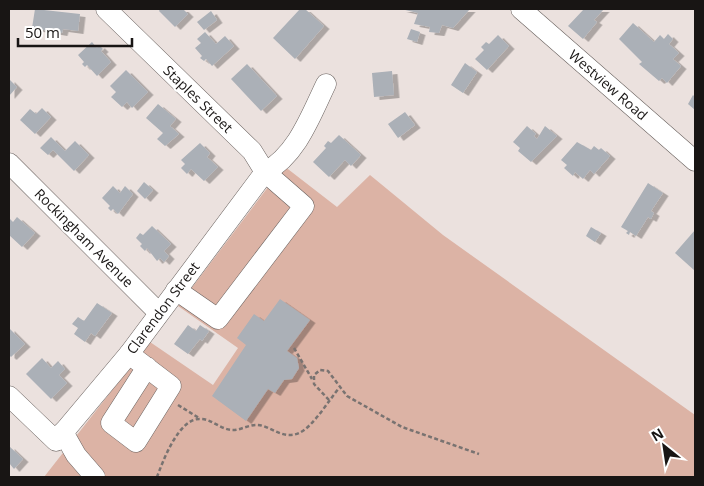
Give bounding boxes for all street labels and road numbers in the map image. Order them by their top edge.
street label: Westview Road [565,45,652,124]
street label: Staples Street [159,61,237,137]
street label: Rockingham Avenue [31,184,138,291]
street label: Clarendon Street [122,258,203,358]

